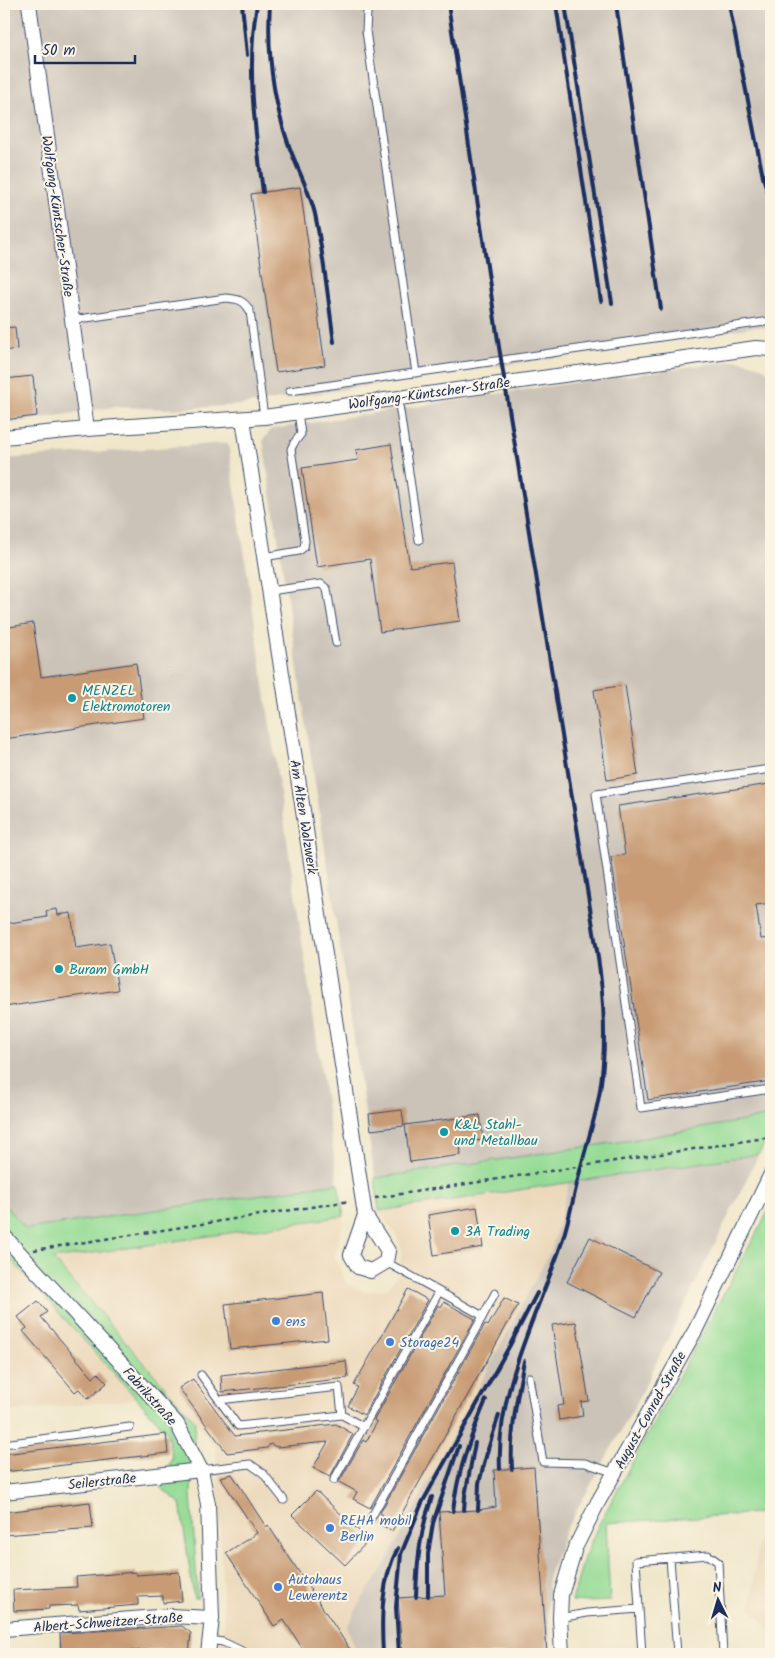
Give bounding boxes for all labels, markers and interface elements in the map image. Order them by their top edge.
scale bar [35,32,135,64]
text: 50 m [42,39,76,63]
street label: Wolfgang-Küntscher-Straße [35,134,79,299]
street label: Wolfgang-Küntscher-Straße [347,372,512,416]
place label: MENZEL Elektromotoren [82,680,171,718]
marker: MENZEL Elektromotoren [66,692,78,704]
street label: Am Alten Walzwerk [283,758,323,877]
place label: Buram GmbH [69,959,149,981]
marker: Buram GmbH [53,963,65,975]
place label: K&L Stahl- und Metallbau [454,1114,538,1152]
marker: K&L Stahl- und Metallbau [438,1126,450,1138]
place label: 3A Trading [465,1221,530,1243]
marker: 3A Trading [449,1225,461,1237]
place label: ens [286,1311,306,1333]
marker: ens [270,1315,282,1327]
place label: Storage24 [400,1332,459,1354]
marker: Storage24 [384,1336,396,1348]
street label: August-Conrad-Straße [609,1347,693,1473]
street label: Fabrikstraße [117,1362,182,1432]
street label: Seilerstraße [67,1467,138,1497]
place label: REHA mobil Berlin [340,1510,412,1548]
marker: REHA mobil Berlin [324,1522,336,1534]
place label: Autohaus Lewerentz [288,1569,348,1607]
north arrow [692,1576,742,1626]
text: N [712,1577,722,1599]
marker: Autohaus Lewerentz [272,1581,284,1593]
street label: Albert-Schweitzer-Straße [33,1607,184,1639]

